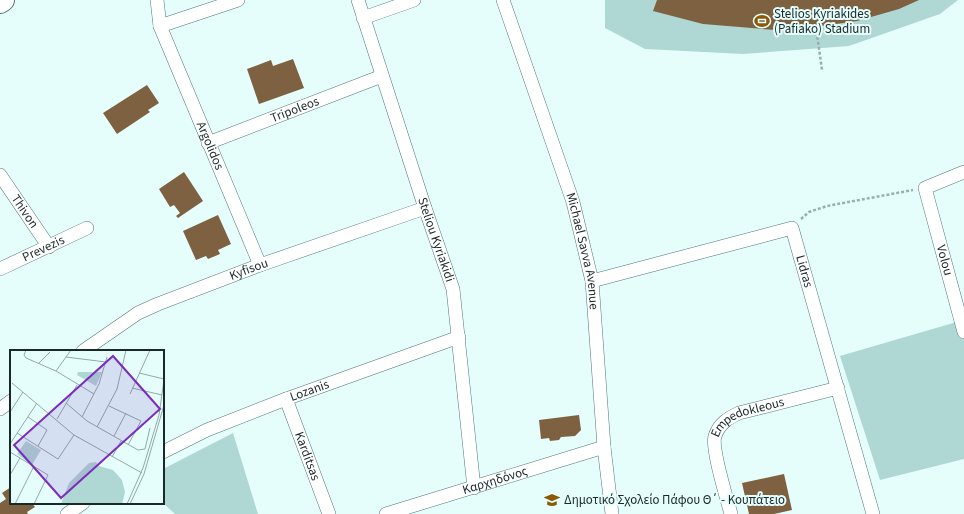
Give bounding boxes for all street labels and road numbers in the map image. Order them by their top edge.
street label: Tripoleos [268,92,322,127]
street label: Argolidos [192,119,228,173]
street label: Michael Savva Avenue [561,190,603,310]
street label: Thivon [7,191,43,232]
street label: Steliou Kyriakidi [413,195,459,284]
street label: Prevezis [19,231,68,266]
street label: Volou [932,243,957,278]
street label: Lidras [791,253,818,290]
street label: Kyfisou [227,254,270,285]
street label: Lozanis [287,375,332,406]
street label: Empedokleous [706,393,787,440]
street label: Karditsas [290,429,325,484]
street label: Καρχηδόνος [460,462,530,499]

